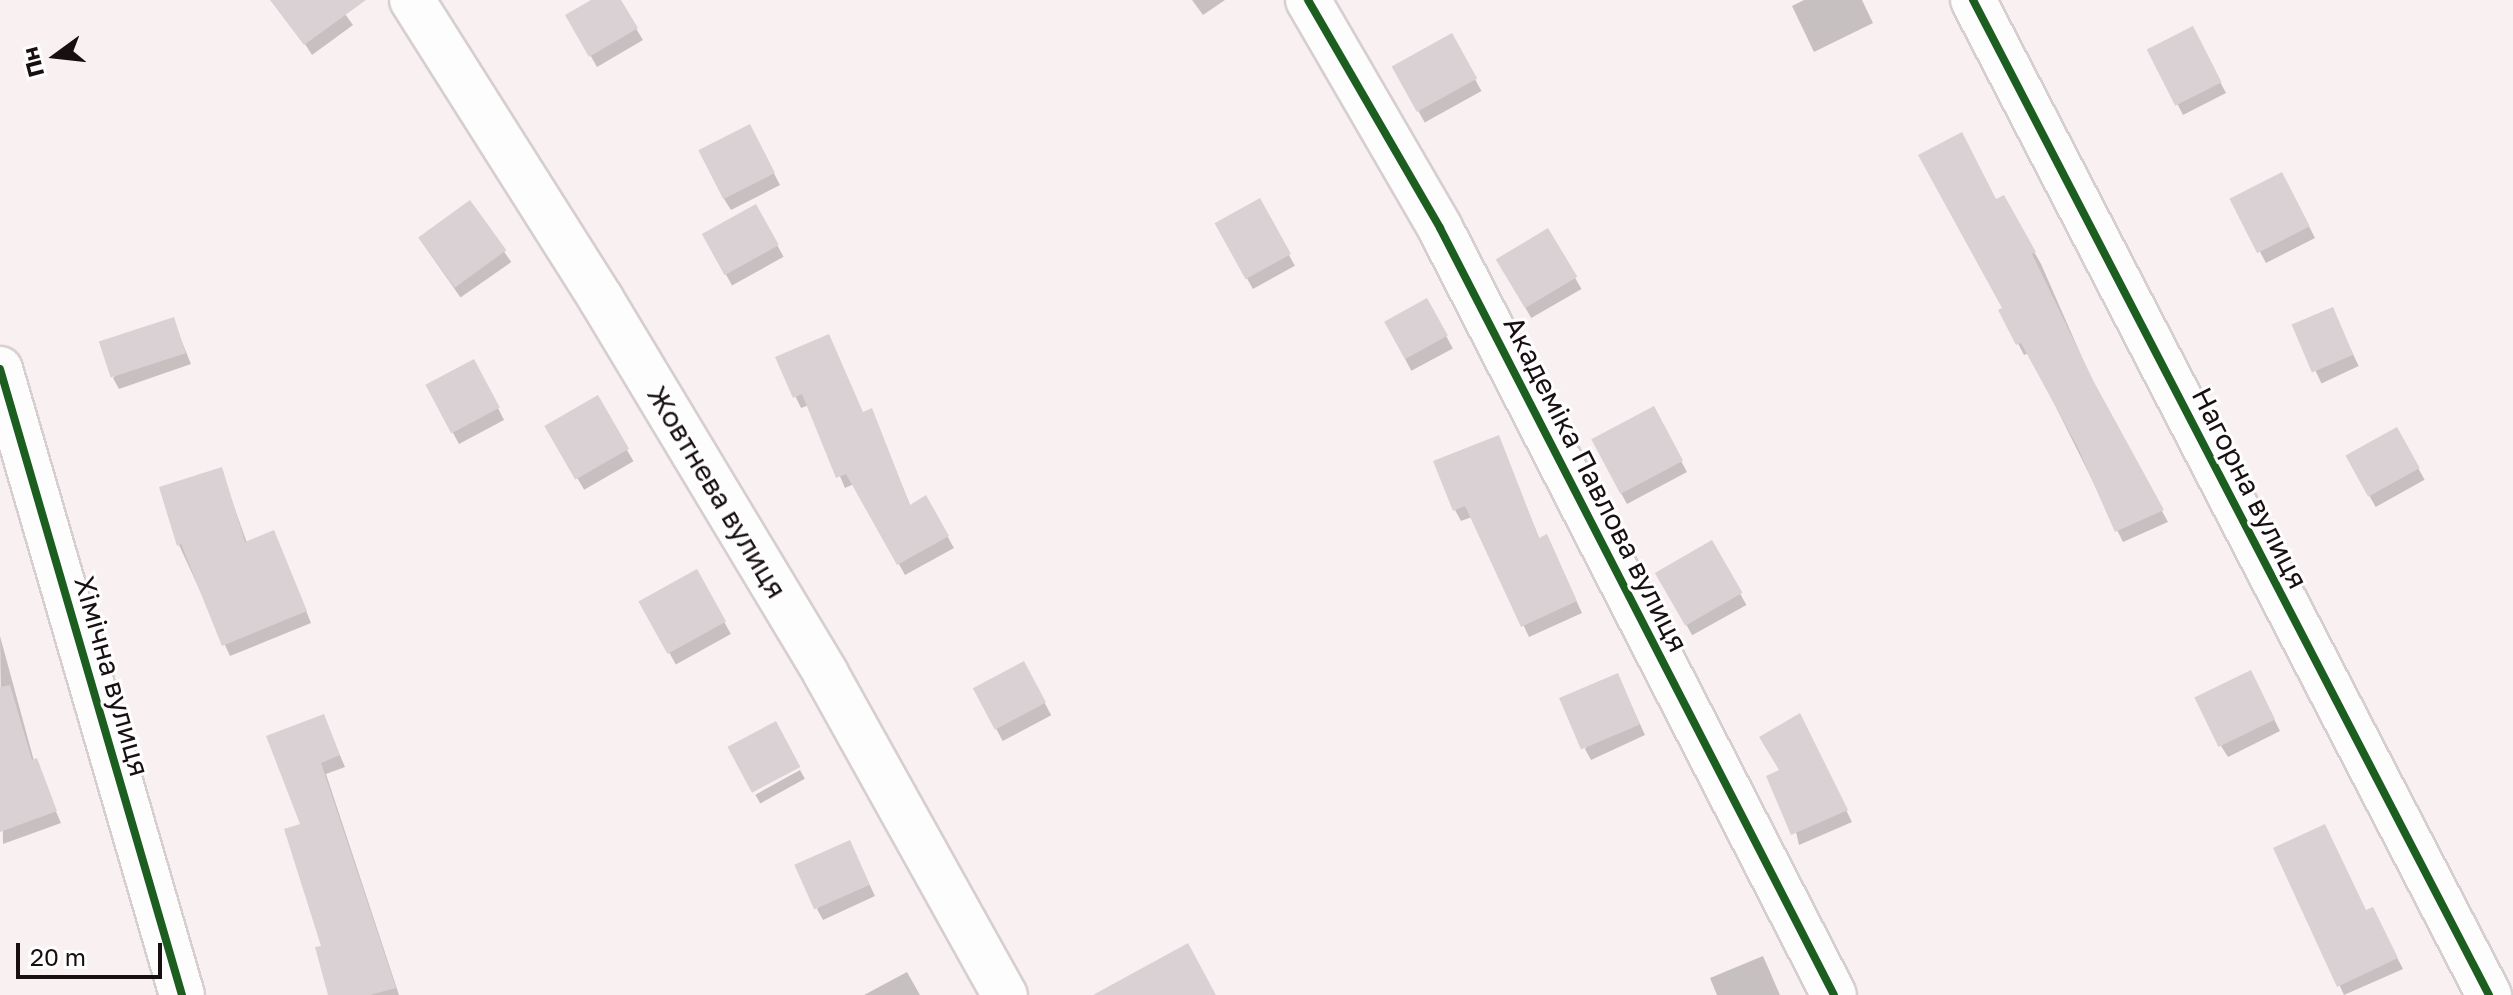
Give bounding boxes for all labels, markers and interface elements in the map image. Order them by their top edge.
north arrow [16,16,96,96]
text: Пн [15,44,49,80]
street label: Академіка Павлова вулиця [1497,311,1695,657]
street label: Жовтнева вулиця [640,380,794,604]
street label: Нагорна вулиця [2185,382,2315,594]
street label: Хімічна вулиця [67,572,157,780]
scale bar [20,927,166,977]
text: 20 m [30,942,86,971]

